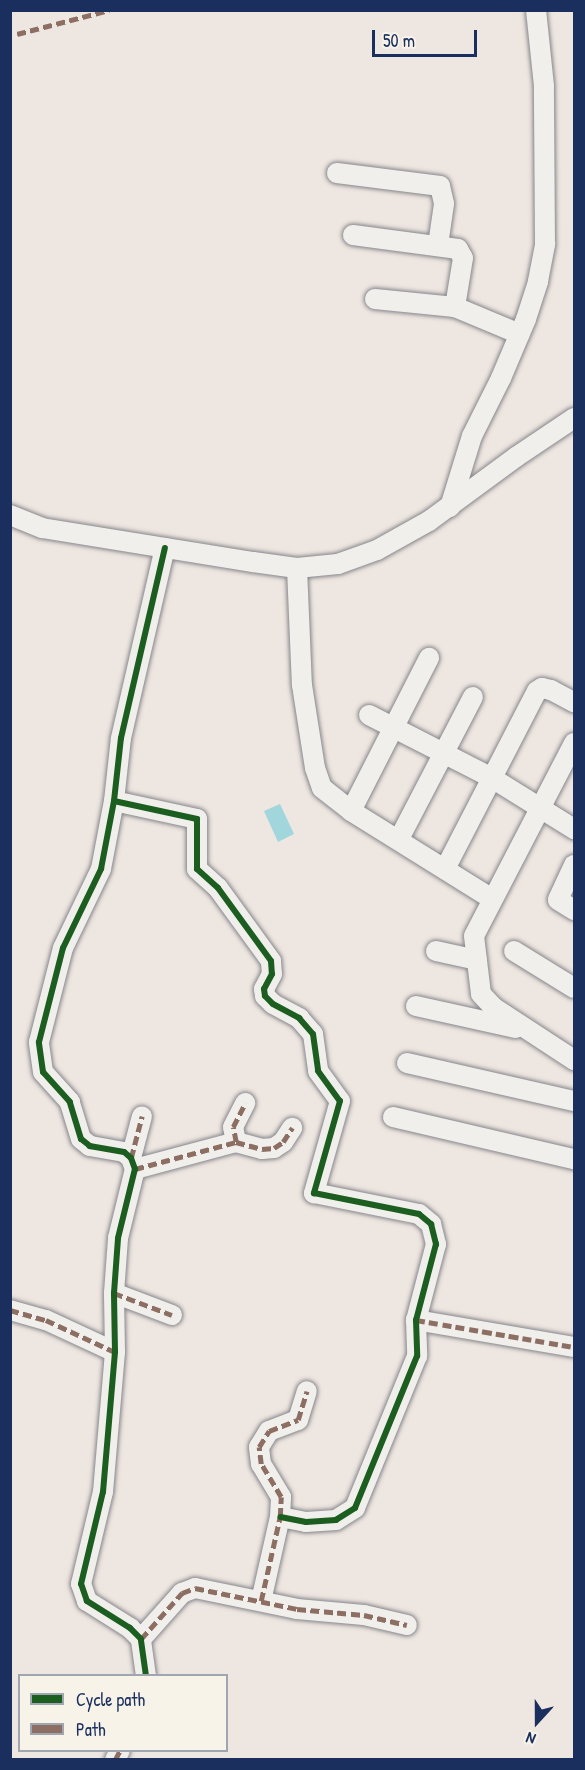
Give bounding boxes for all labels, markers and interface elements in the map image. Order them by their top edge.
scale bar [375,18,480,56]
text: 50 m [383,28,415,53]
legend [18,1674,228,1752]
text: Cycle path [76,1687,145,1712]
north arrow [507,1692,567,1752]
text: Path [76,1717,105,1742]
text: N [523,1727,538,1751]

